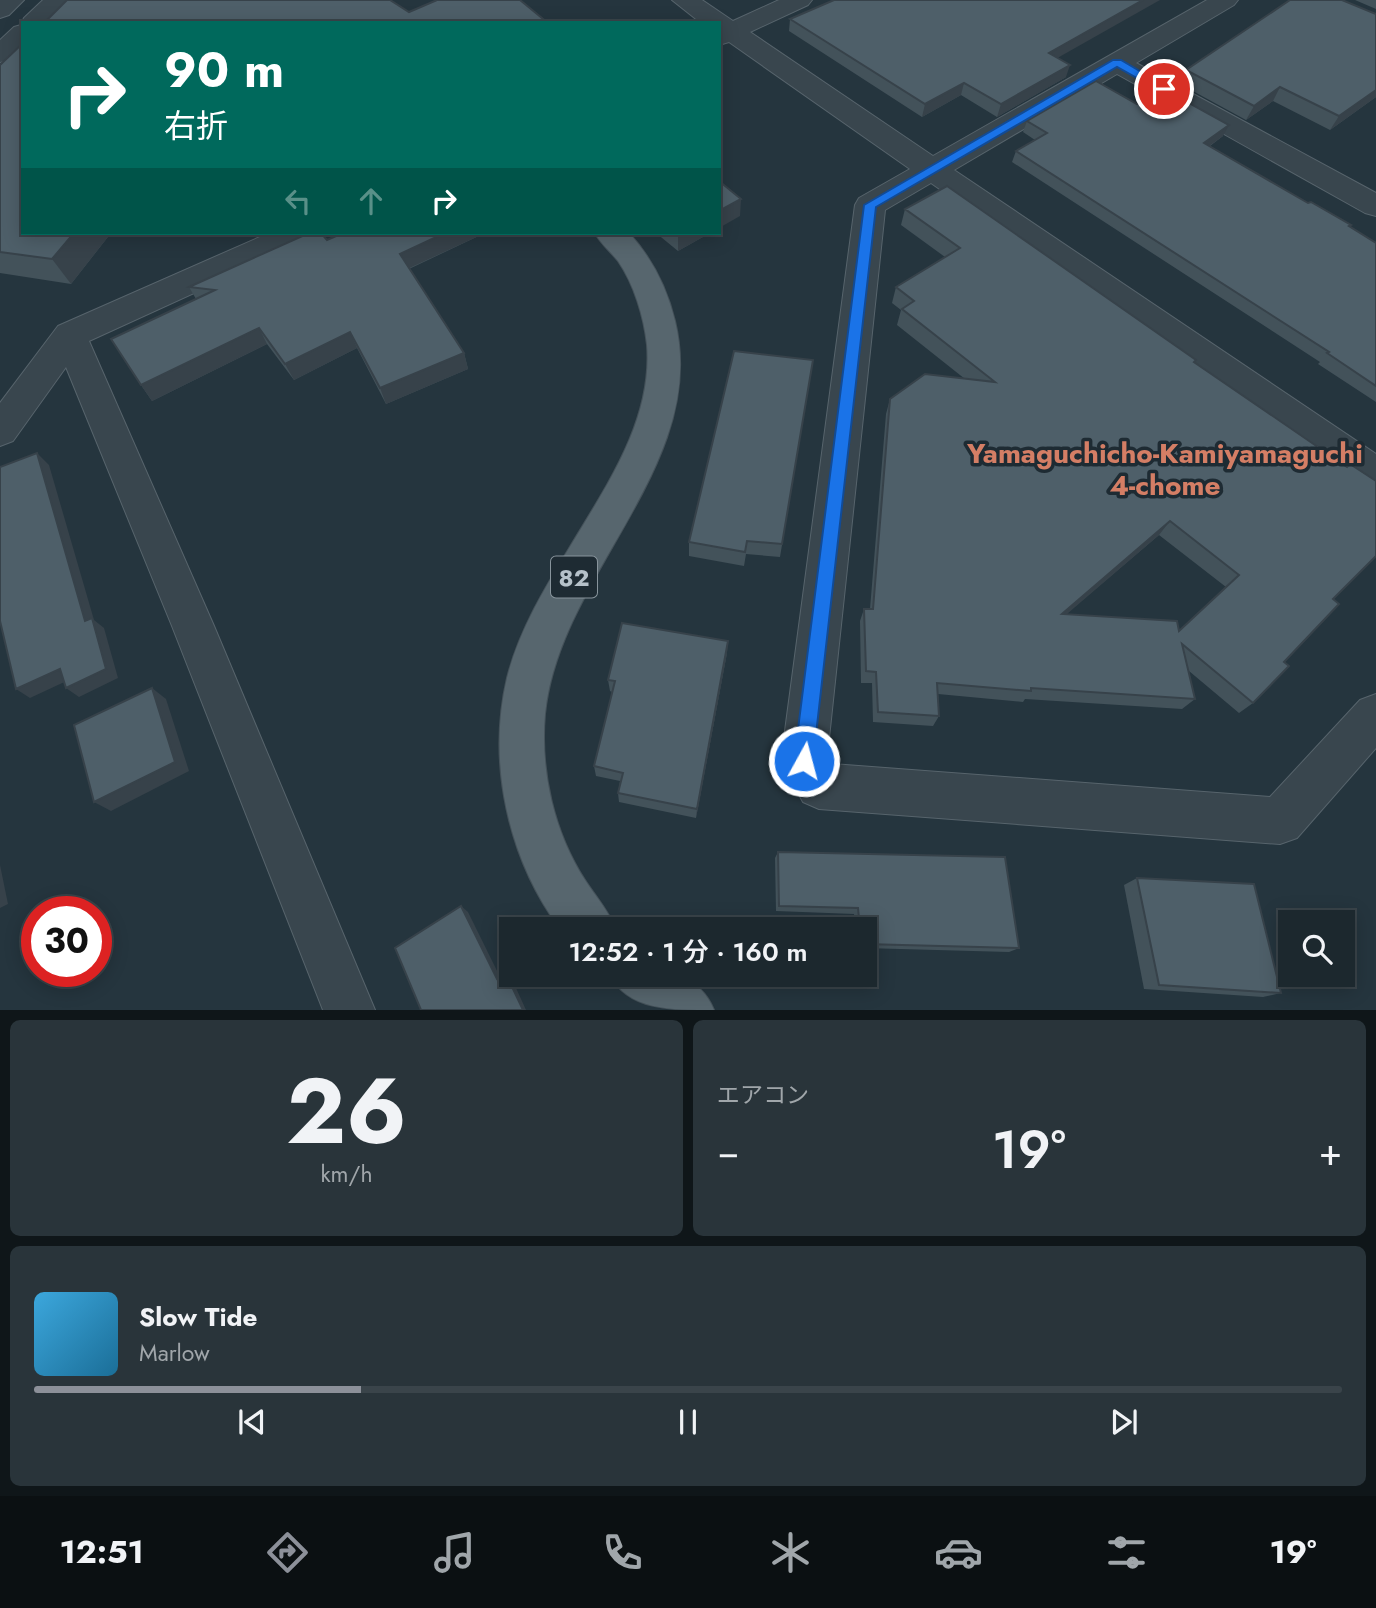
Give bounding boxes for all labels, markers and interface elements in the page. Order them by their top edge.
text: 90 m [164,35,284,105]
icon: right [49,49,140,140]
pin [1134,59,1194,119]
icon: arrive [1145,70,1183,108]
text: 右折 [164,103,228,149]
icon: left [279,182,317,220]
icon: ahead [352,182,390,220]
icon: right [425,182,463,220]
district label: Yamaguchicho-Kamiyamaguchi 4-chome [966,433,1363,506]
road number: 82 [551,556,597,598]
position arrow [767,724,841,798]
speed limit sign: 30 [21,896,112,987]
map controls [1278,910,1355,987]
button: search [1278,910,1355,987]
text: 12:52 · 1 分 · 160 m [569,933,807,971]
text: 26 [286,1046,407,1177]
text: エアコン [717,1078,809,1112]
text: 19° [992,1112,1066,1188]
text: − [717,1124,739,1179]
text: + [1319,1124,1342,1179]
text: km/h [321,1157,372,1191]
text: Slow Tide [139,1298,258,1336]
text: Marlow [139,1336,210,1370]
icon: previous [233,1403,271,1441]
icon: pause [669,1403,707,1441]
icon: next [1105,1403,1143,1441]
icon: directions [263,1528,312,1577]
icon: music [430,1528,479,1577]
icon: phone [598,1528,647,1577]
icon: climate [766,1528,815,1577]
icon: car [934,1528,983,1577]
icon: filters [1102,1528,1151,1577]
text: 12:51 [59,1529,144,1575]
text: 19° [1269,1529,1317,1575]

